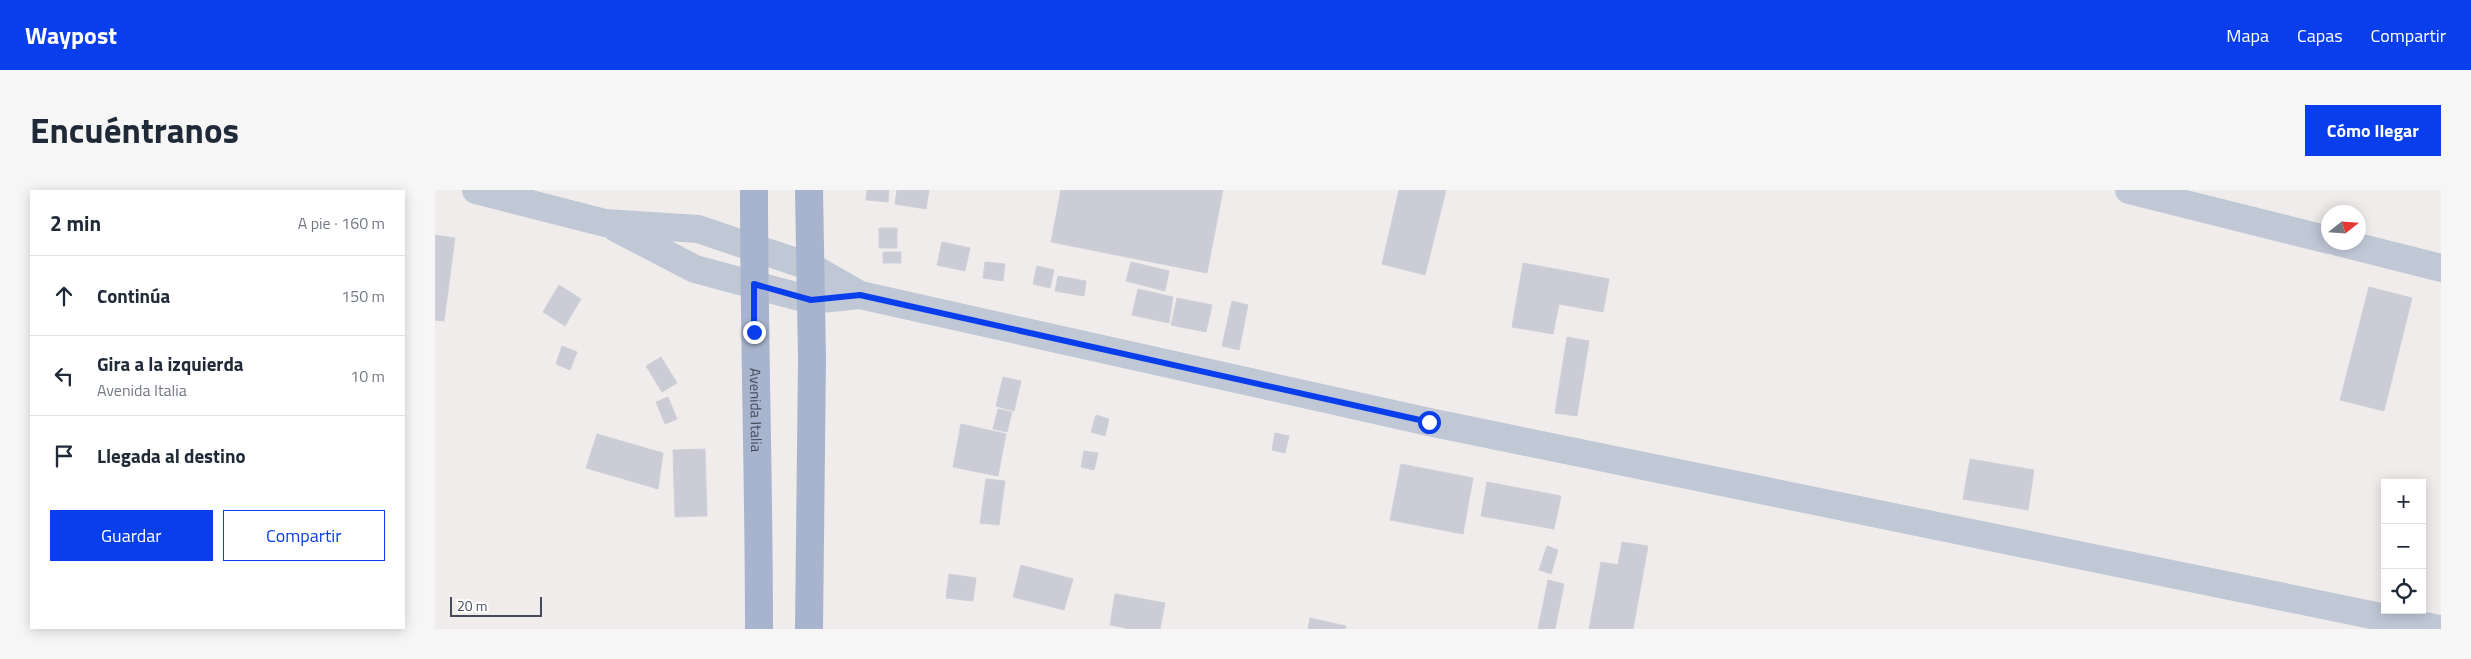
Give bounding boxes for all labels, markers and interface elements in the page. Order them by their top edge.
text: Waypost [25,17,117,53]
text: Mapa [2226,22,2269,49]
text: Capas [2297,22,2343,49]
text: Compartir [2371,22,2446,49]
text: Encuéntranos [30,103,239,157]
button: Cómo llegar [2305,105,2441,156]
north arrow [2321,205,2366,250]
text: 2 min [50,207,101,239]
text: A pie · 160 m [298,211,385,235]
text: Continúa [97,281,170,310]
icon: ahead [50,282,78,310]
text: 150 m [341,284,385,308]
route end [743,321,766,344]
text: Gira a la izquierda [97,349,244,378]
icon: left [50,362,78,390]
text: 10 m [350,364,385,388]
street label: Avenida Italia [744,368,769,453]
text: Avenida Italia [97,378,187,402]
route start [1418,411,1441,434]
text: Llegada al destino [97,441,246,470]
icon: arrive [50,442,78,470]
map controls [2381,479,2426,614]
button: + [2381,479,2426,524]
button: Guardar [50,510,213,561]
button: Compartir [223,510,385,561]
button: − [2381,524,2426,569]
button: locate [2381,569,2426,614]
scale bar [450,594,543,617]
text: 20 m [457,595,487,616]

